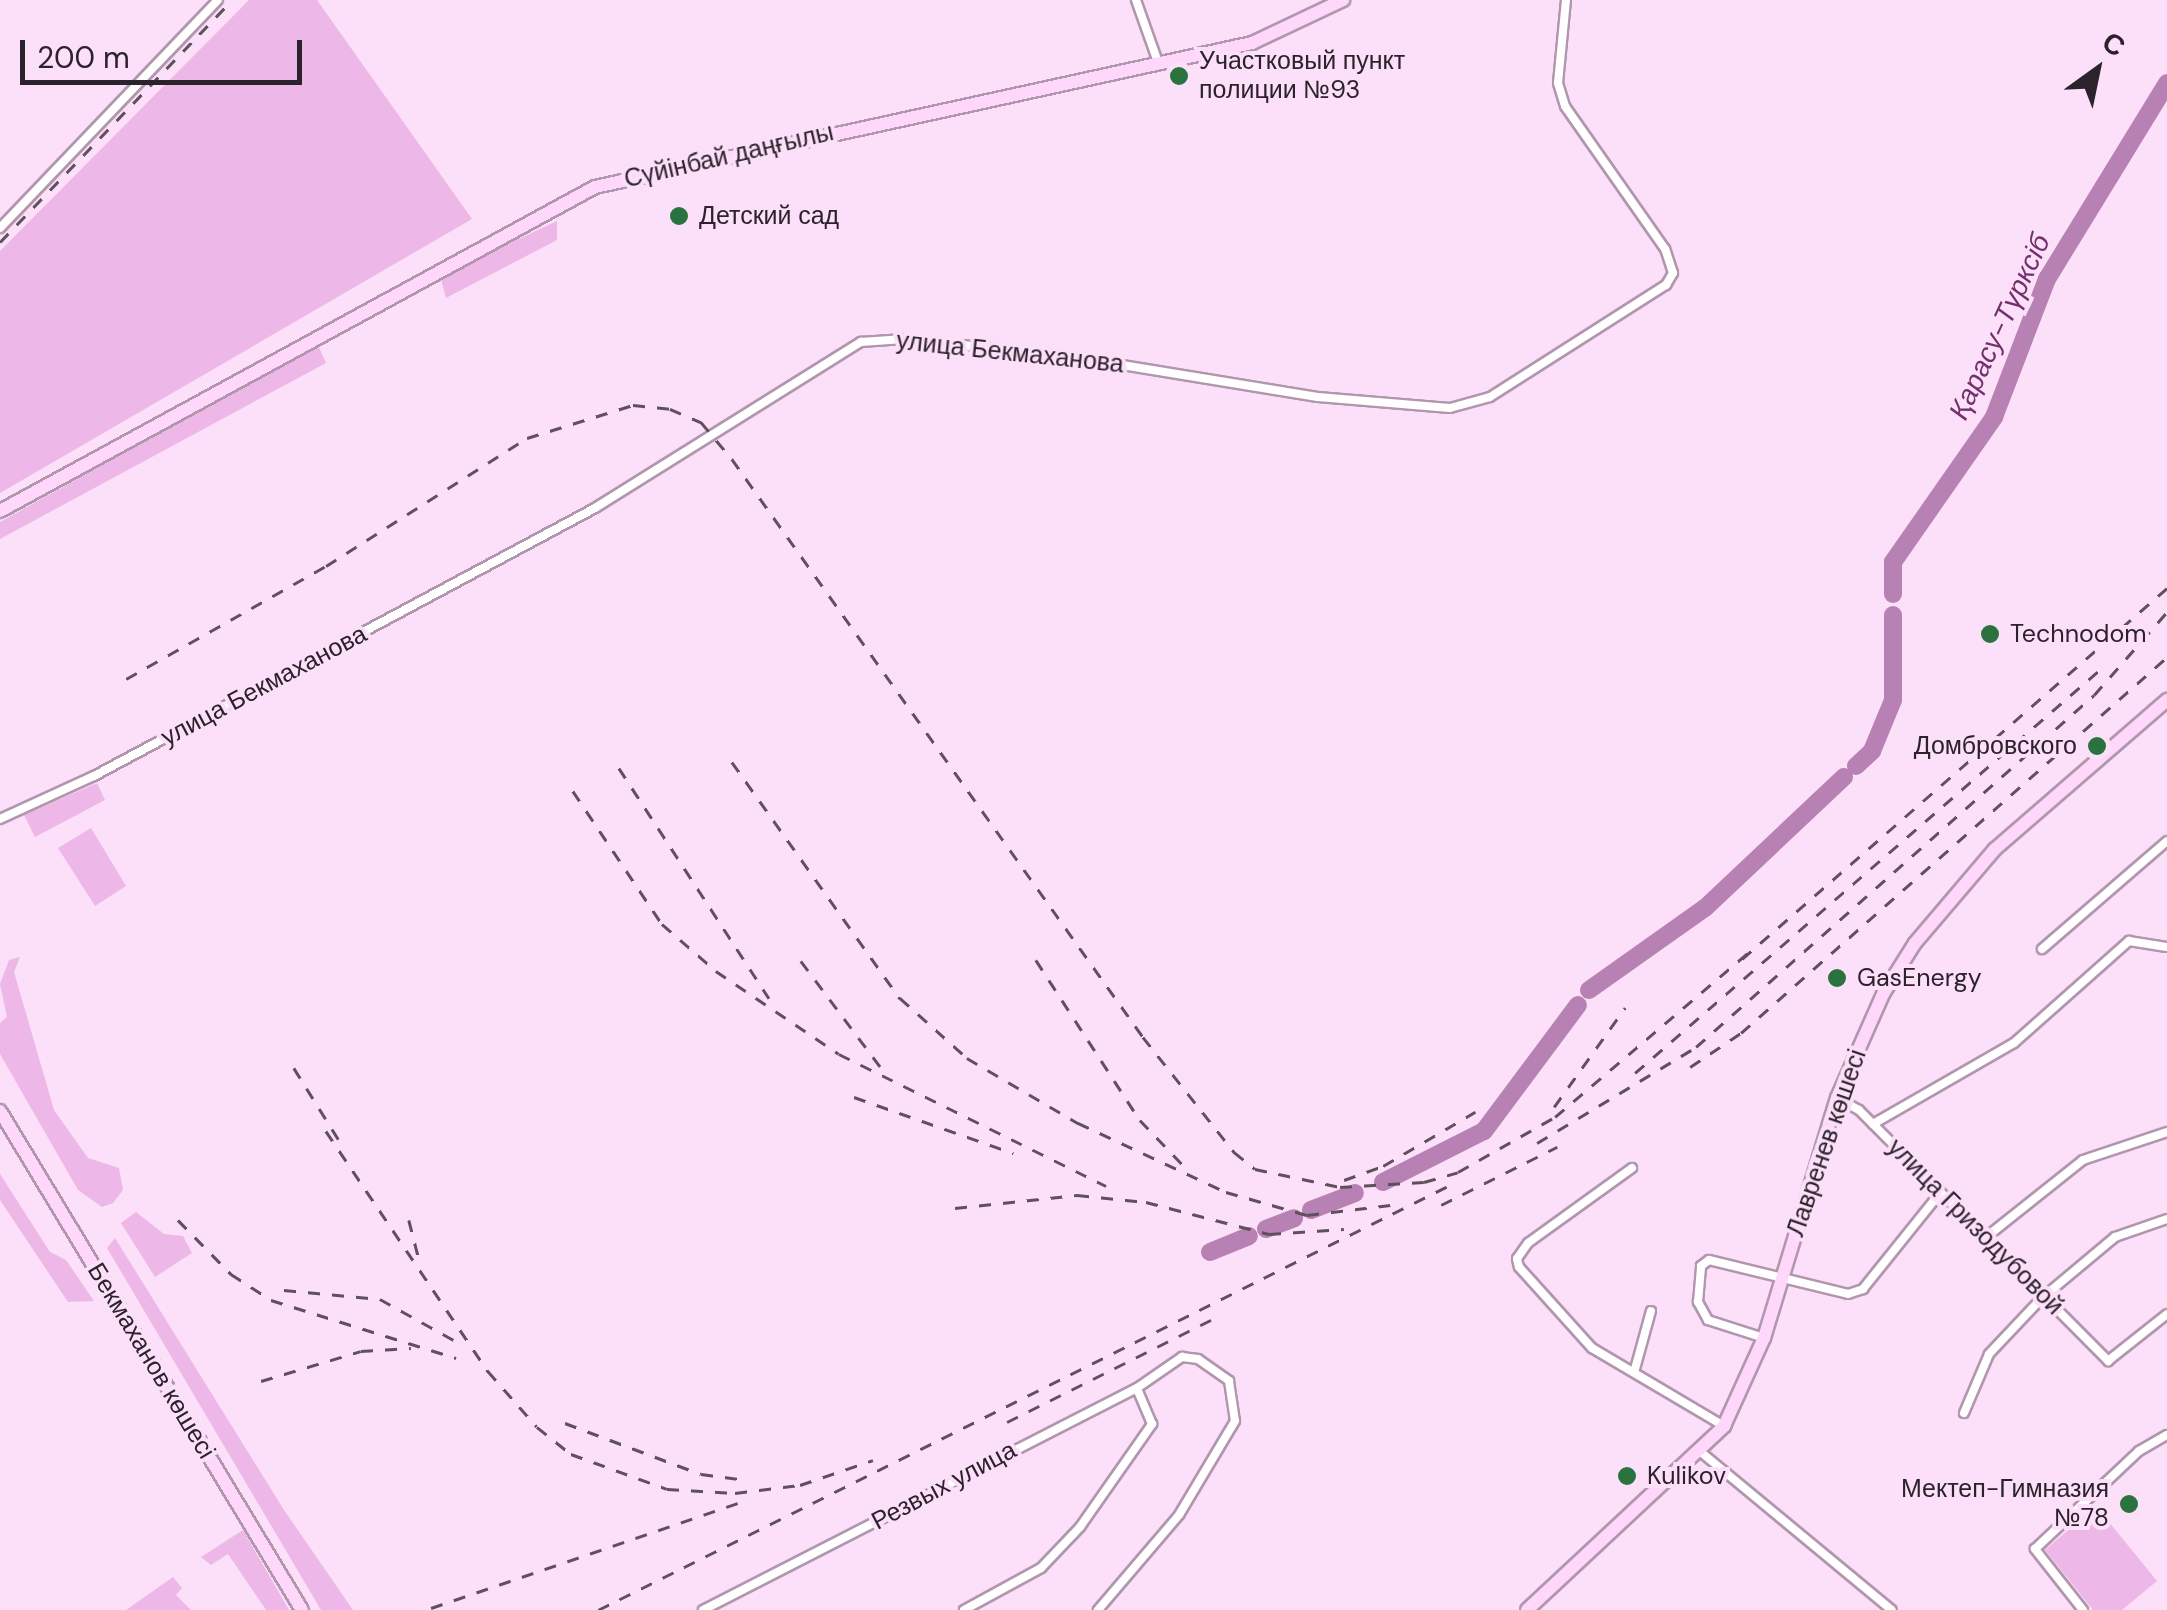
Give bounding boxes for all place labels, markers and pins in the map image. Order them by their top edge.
place label: Участковый пункт полиции №93 [1199,47,1405,106]
marker: Участковый пункт полиции №93 [1168,65,1190,87]
place label: Детский сад [699,201,839,231]
marker: Детский сад [668,205,690,227]
place label: Technodom [2010,619,2147,649]
marker: Technodom [1979,623,2001,645]
place label: Домбровского [1914,731,2077,761]
marker: Домбровского [2086,735,2108,757]
place label: GasEnergy [1857,963,1982,993]
marker: GasEnergy [1826,967,1848,989]
place label: Kulikov [1647,1461,1726,1491]
marker: Kulikov [1616,1465,1638,1487]
place label: Мектеп-Гимназия №78 [1901,1475,2109,1534]
marker: Мектеп-Гимназия №78 [2118,1493,2140,1515]

